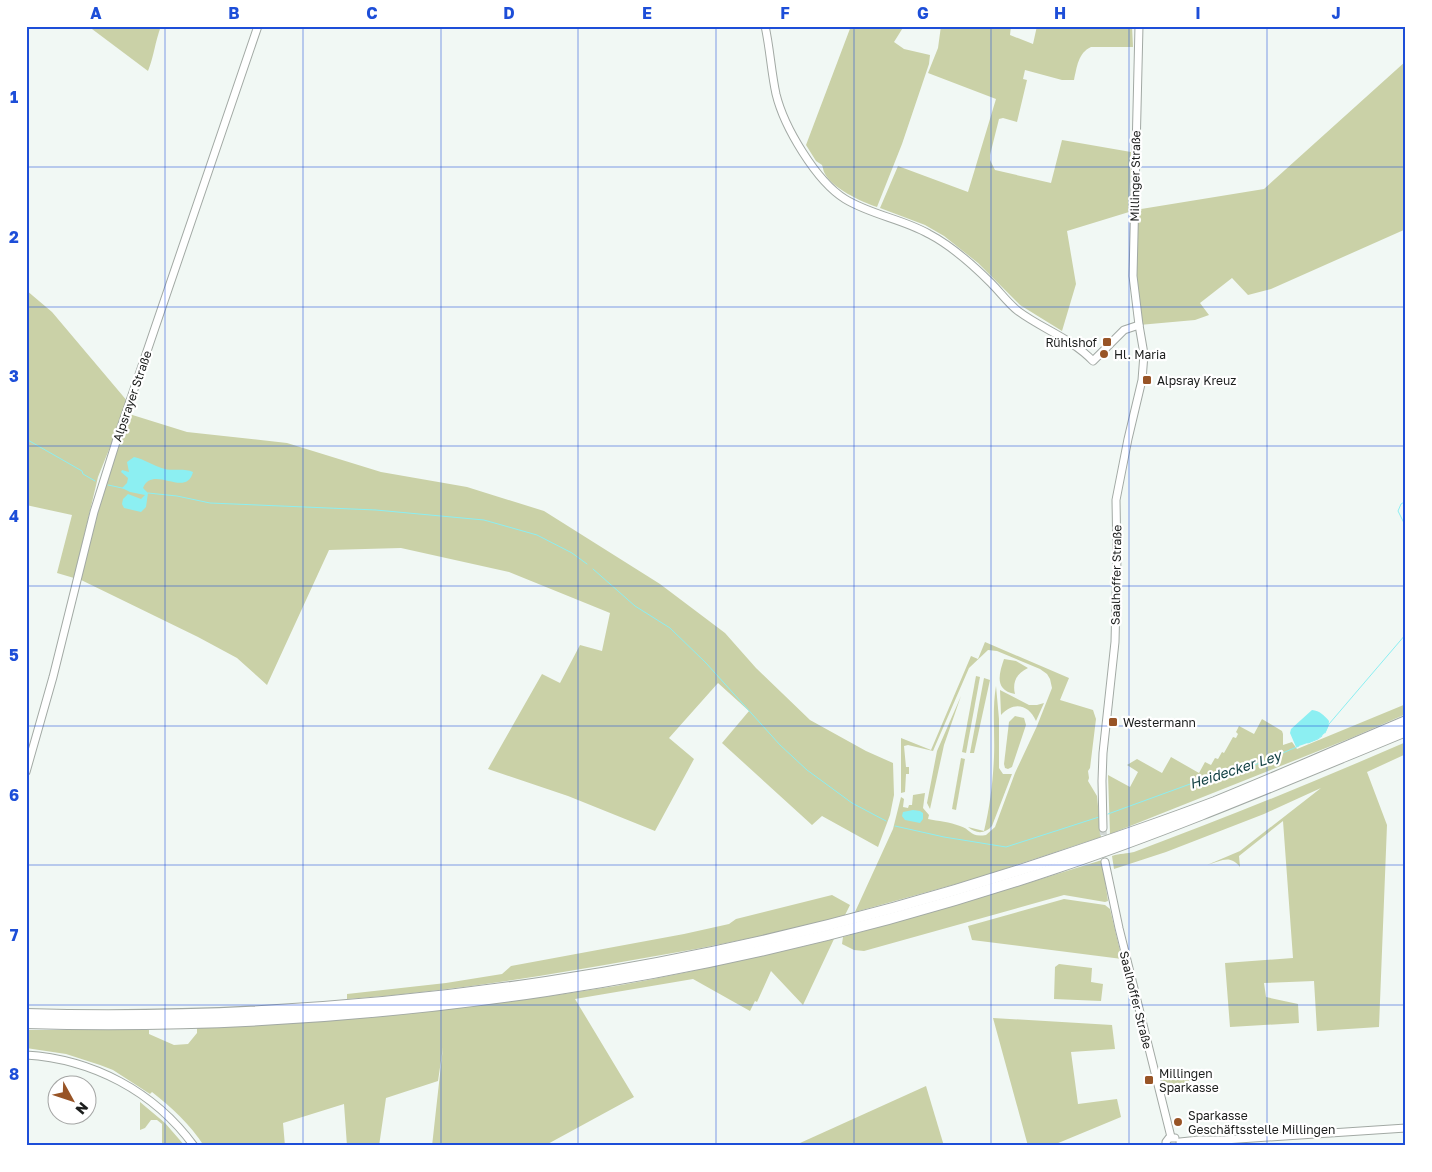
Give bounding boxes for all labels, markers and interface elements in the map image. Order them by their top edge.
text: A [90,3,102,23]
text: B [228,3,240,23]
text: C [366,3,378,23]
text: D [503,3,515,23]
text: E [642,3,652,23]
text: F [780,3,790,23]
text: G [917,3,929,23]
text: H [1054,3,1066,23]
text: I [1195,3,1201,23]
text: J [1331,3,1341,23]
text: 1 [10,87,18,107]
street label: Millinger Straße [1127,130,1143,222]
text: 2 [9,227,19,247]
place label: Rühlshof [1045,335,1098,350]
marker: Rühlshof [1101,336,1113,348]
place label: Hl. Maria [1114,347,1166,362]
marker: Hl. Maria [1098,348,1110,360]
street label: Alpsrayer Straße [109,349,155,443]
text: 3 [9,366,19,386]
place label: Alpsray Kreuz [1157,373,1236,388]
marker: Alpsray Kreuz [1141,374,1153,386]
text: 4 [9,506,19,526]
street label: Saalhoffer Straße [1108,525,1124,625]
text: 5 [9,645,19,665]
place label: Westermann [1123,715,1196,730]
marker: Westermann [1107,716,1119,728]
water label: Heidecker Ley [1187,746,1285,792]
text: 6 [9,785,19,805]
text: 7 [10,925,19,945]
street label: Saalhoffer Straße [1117,949,1155,1051]
text: 8 [9,1064,19,1084]
place label: Millingen Sparkasse [1159,1066,1219,1095]
north arrow [48,1074,98,1124]
marker: Millingen Sparkasse [1143,1074,1155,1086]
text: N [72,1099,92,1118]
place label: Sparkasse Geschäftsstelle Millingen [1188,1108,1335,1137]
marker: Sparkasse Geschäftsstelle Millingen [1172,1116,1184,1128]

